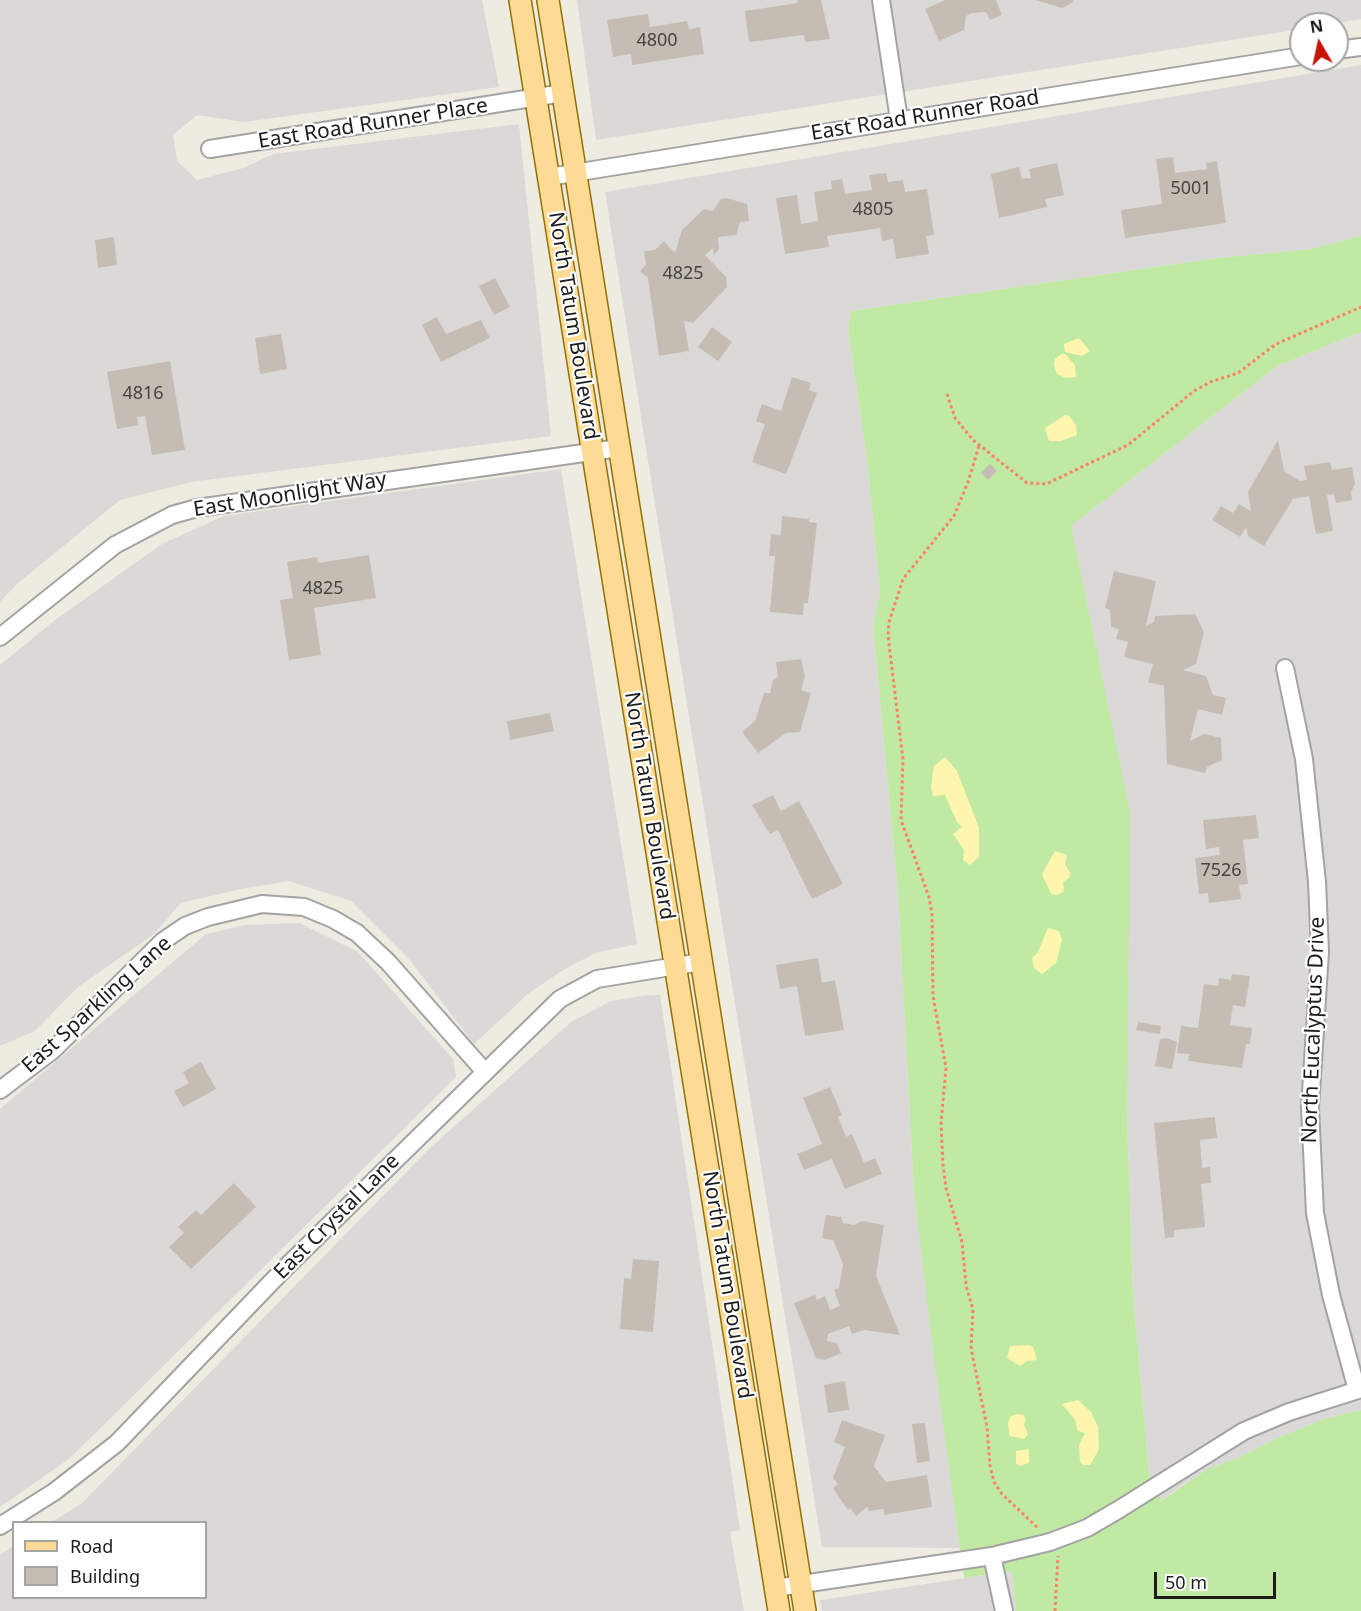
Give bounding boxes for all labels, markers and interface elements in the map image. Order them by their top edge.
north arrow [1289,12,1349,72]
text: N [1308,14,1325,38]
house number: 4800 [636,30,678,52]
street label: East Road Runner Road [809,85,1041,147]
street label: East Road Runner Place [256,93,490,155]
house number: 5001 [1170,178,1212,200]
house number: 4805 [852,199,894,221]
street label: North Tatum Boulevard [543,210,603,442]
house number: 4825 [662,263,704,285]
house number: 4816 [122,383,164,405]
street label: East Moonlight Way [192,467,388,523]
house number: 4825 [302,578,344,600]
street label: North Tatum Boulevard [619,690,679,922]
house number: 7526 [1200,860,1242,882]
street label: North Eucalyptus Drive [1297,916,1331,1144]
street label: East Sparkling Lane [17,931,177,1079]
street label: East Crystal Lane [269,1149,405,1285]
street label: North Tatum Boulevard [697,1169,757,1401]
legend [12,1521,207,1599]
text: Road [70,1534,113,1558]
scale bar [1157,1560,1278,1598]
text: Building [70,1564,140,1588]
text: 50 m [1165,1570,1207,1594]

